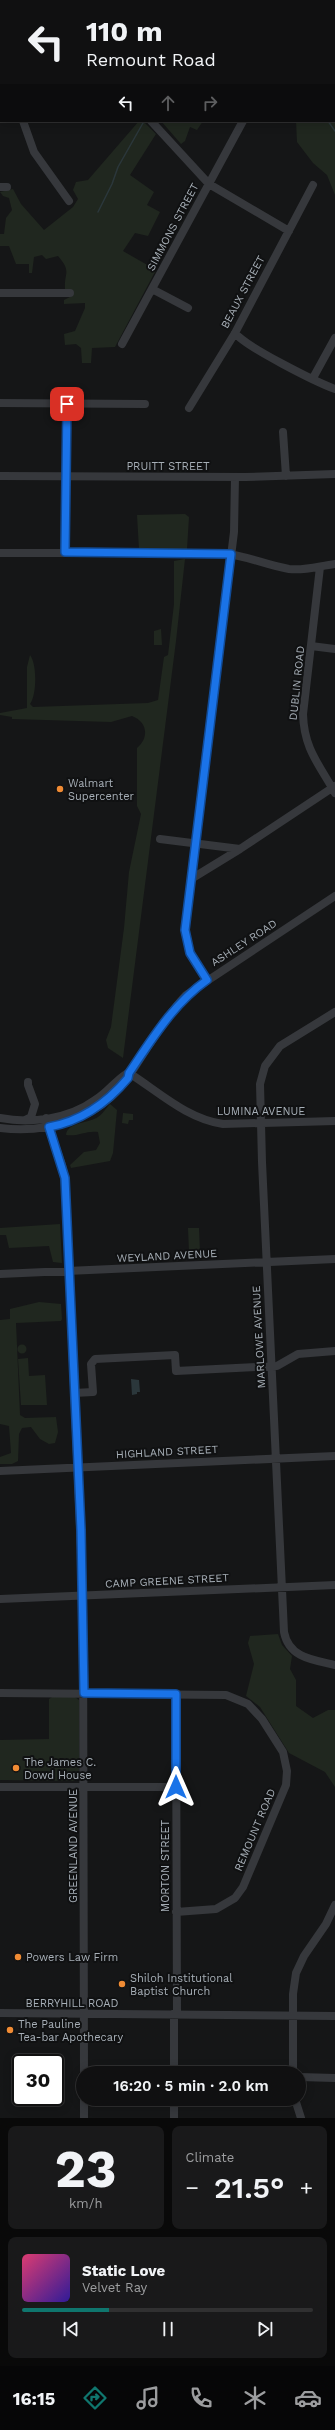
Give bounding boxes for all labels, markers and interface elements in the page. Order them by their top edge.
text: 110 m [86,15,163,48]
icon: left [20,16,72,68]
text: Remount Road [86,49,216,70]
icon: left [115,92,137,114]
icon: ahead [157,92,179,114]
icon: right [199,92,221,114]
street label: SIMMONS STREET [144,181,202,273]
street label: BEAUX STREET [218,253,268,331]
pin [50,387,84,421]
icon: arrive [56,393,78,415]
street label: PRUITT STREET [126,460,210,473]
street label: DUBLIN ROAD [287,645,307,721]
place label: Walmart Supercenter [68,777,135,803]
marker: Walmart Supercenter [55,784,65,794]
street label: ASHLEY ROAD [209,917,279,969]
street label: LUMINA AVENUE [217,1105,305,1118]
street label: WEYLAND AVENUE [117,1247,217,1265]
street label: MARLOWE AVENUE [250,1285,268,1389]
street label: HIGHLAND STREET [116,1443,219,1461]
street label: CAMP GREENE STREET [105,1571,230,1591]
place label: The James C. Dowd House [24,1756,96,1782]
marker: The James C. Dowd House [11,1763,21,1773]
position arrow [155,1766,197,1808]
street label: REMOUNT ROAD [232,1787,278,1873]
street label: GREENLAND AVENUE [67,1789,80,1903]
street label: MORTON STREET [159,1819,172,1912]
place label: Powers Law Firm [26,1951,118,1964]
marker: Powers Law Firm [13,1952,23,1962]
place label: Shiloh Institutional Baptist Church [130,1972,233,1998]
marker: Shiloh Institutional Baptist Church [117,1979,127,1989]
street label: BERRYHILL ROAD [25,1997,119,2010]
place label: The Pauline Tea-bar Apothecary [18,2018,123,2044]
marker: The Pauline Tea-bar Apothecary [5,2025,15,2035]
speed limit sign: 30 [12,2054,64,2106]
text: 16:20 · 5 min · 2.0 km [113,2077,269,2095]
text: 23 [55,2139,117,2200]
text: Climate [186,2150,234,2165]
text: 21.5° [214,2170,285,2205]
text: − [186,2175,199,2200]
text: + [300,2175,313,2200]
text: km/h [69,2196,103,2211]
text: Static Love [82,2262,165,2280]
text: Velvet Ray [82,2280,147,2295]
icon: previous [60,2318,82,2340]
icon: pause [157,2318,179,2340]
icon: next [254,2318,276,2340]
icon: directions [81,2384,109,2412]
icon: music [134,2384,162,2412]
icon: phone [187,2384,215,2412]
icon: climate [241,2384,269,2412]
icon: car [294,2384,322,2412]
text: 16:15 [13,2388,55,2409]

